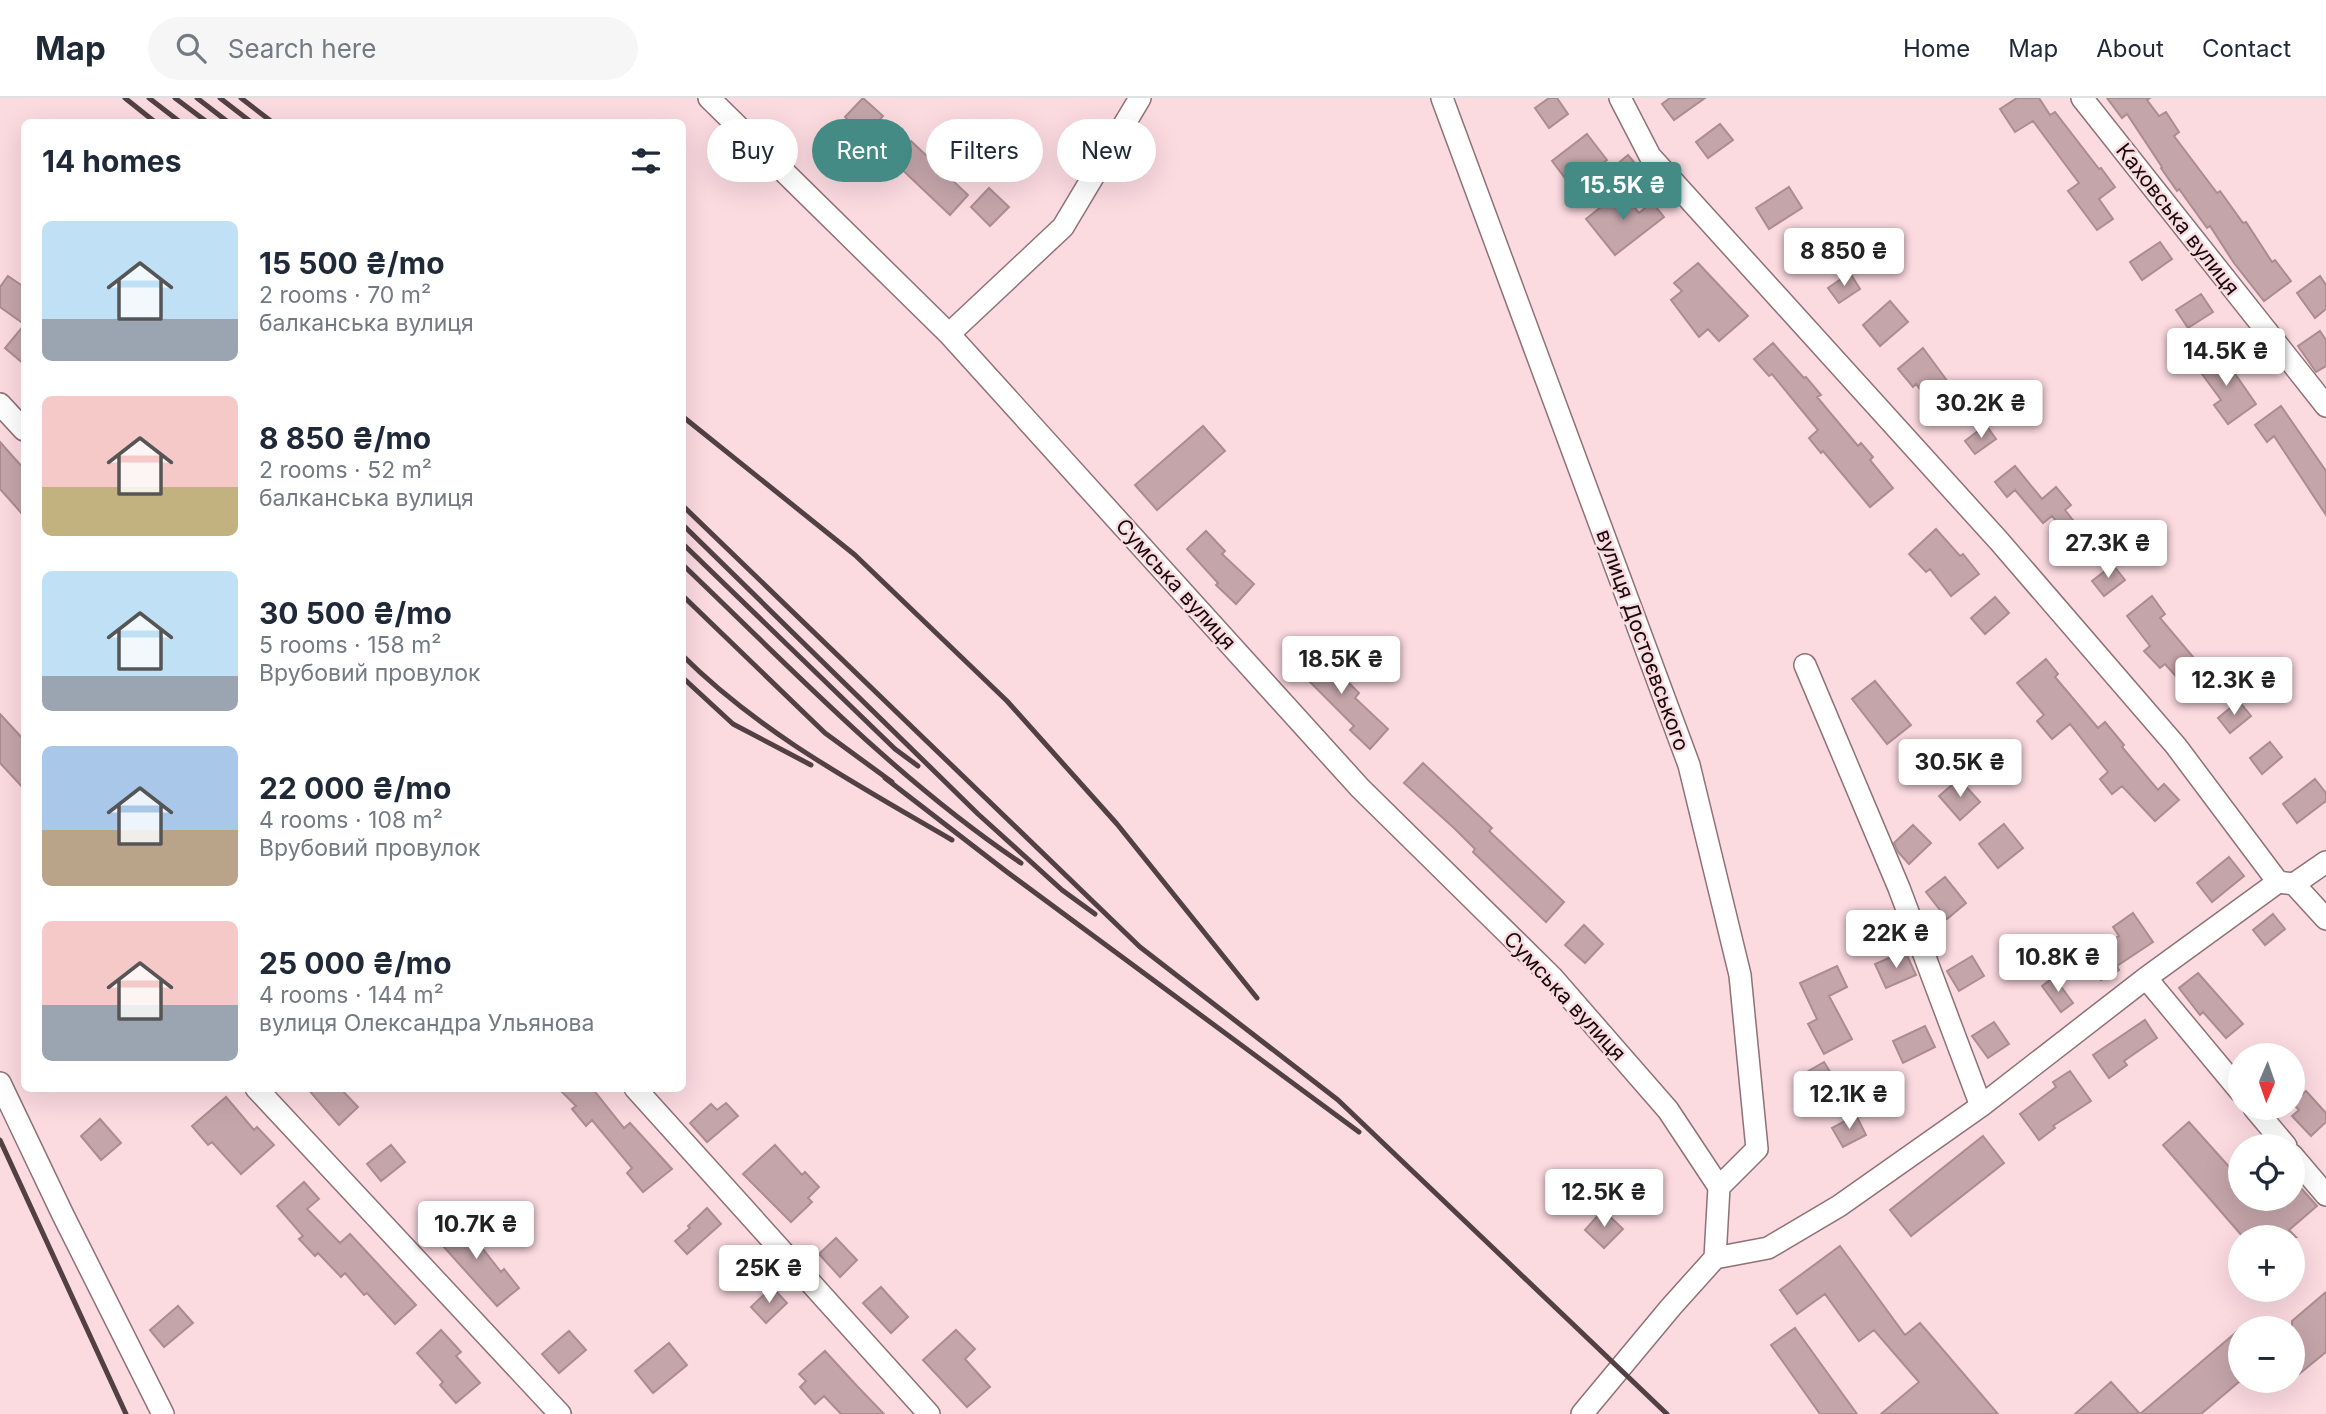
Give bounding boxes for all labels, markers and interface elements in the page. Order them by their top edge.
search box [148,17,638,80]
text: Map [35,28,106,68]
icon: search [172,29,210,67]
text: Search here [228,33,376,64]
text: Home [1903,34,1970,63]
text: Map [2008,34,2058,63]
text: About [2096,34,2164,63]
text: Contact [2202,34,2291,63]
chip: Buy [707,119,798,182]
chip: Rent [812,119,912,182]
chip: Filters [926,119,1043,182]
chip: New [1057,119,1156,182]
street label: Каховська вулиця [2111,138,2245,300]
icon: filters [627,142,665,180]
text: 14 homes [42,143,181,179]
pin: 15.5K ₴ [1558,162,1688,222]
text: 15.5K ₴ [1580,171,1666,199]
pin: 8 850 ₴ [1779,228,1909,288]
text: 8 850 ₴ [1800,237,1888,265]
text: 15 500 ₴/mo [259,245,445,281]
icon: home [98,249,182,333]
text: 2 rooms · 70 m² [259,281,431,309]
text: балканська вулиця [259,309,474,337]
pin: 14.5K ₴ [2161,328,2291,388]
text: 14.5K ₴ [2183,337,2269,365]
pin: 30.2K ₴ [1916,380,2046,440]
text: 30.2K ₴ [1936,389,2026,417]
text: 8 850 ₴/mo [259,420,431,456]
icon: home [98,424,182,508]
text: 2 rooms · 52 m² [259,456,432,484]
text: балканська вулиця [259,484,474,512]
street label: Сумська вулиця [1111,513,1241,655]
pin: 27.3K ₴ [2043,520,2173,580]
street label: вулиця Достоєвського [1591,526,1695,754]
text: 27.3K ₴ [2065,529,2151,557]
text: 30 500 ₴/mo [259,595,452,631]
icon: home [98,599,182,683]
text: 5 rooms · 158 m² [259,631,442,659]
pin: 18.5K ₴ [1276,636,1406,696]
text: 18.5K ₴ [1298,645,1384,673]
pin: 12.3K ₴ [2169,658,2299,717]
text: Врубовий провулок [259,659,480,687]
text: 12.3K ₴ [2191,666,2277,694]
pin: 30.5K ₴ [1895,740,2025,799]
text: 30.5K ₴ [1915,748,2005,776]
text: 22 000 ₴/mo [259,770,451,806]
icon: home [98,774,182,858]
text: 4 rooms · 108 m² [259,806,443,834]
text: Врубовий провулок [259,834,480,862]
pin: 22K ₴ [1847,910,1945,970]
text: 22K ₴ [1862,919,1930,947]
street label: Сумська вулиця [1499,926,1631,1066]
pin: 10.8K ₴ [1993,934,2123,994]
text: 10.8K ₴ [2015,943,2101,971]
text: 25 000 ₴/mo [259,945,452,981]
icon: home [98,949,182,1033]
text: 4 rooms · 144 m² [259,981,444,1009]
text: вулиця Олександра Ульянова [259,1009,594,1037]
north arrow [2228,1043,2305,1120]
map controls [2228,1043,2305,1393]
pin: 12.1K ₴ [1784,1072,1914,1131]
text: 12.1K ₴ [1810,1080,1888,1108]
button: locate [2228,1134,2305,1211]
pin: 12.5K ₴ [1539,1170,1669,1229]
text: 12.5K ₴ [1561,1178,1647,1206]
pin: 10.7K ₴ [411,1202,541,1261]
text: 10.7K ₴ [434,1210,518,1238]
button: + [2228,1225,2305,1302]
pin: 25K ₴ [720,1246,818,1305]
text: 25K ₴ [735,1254,803,1282]
button: − [2228,1316,2305,1393]

